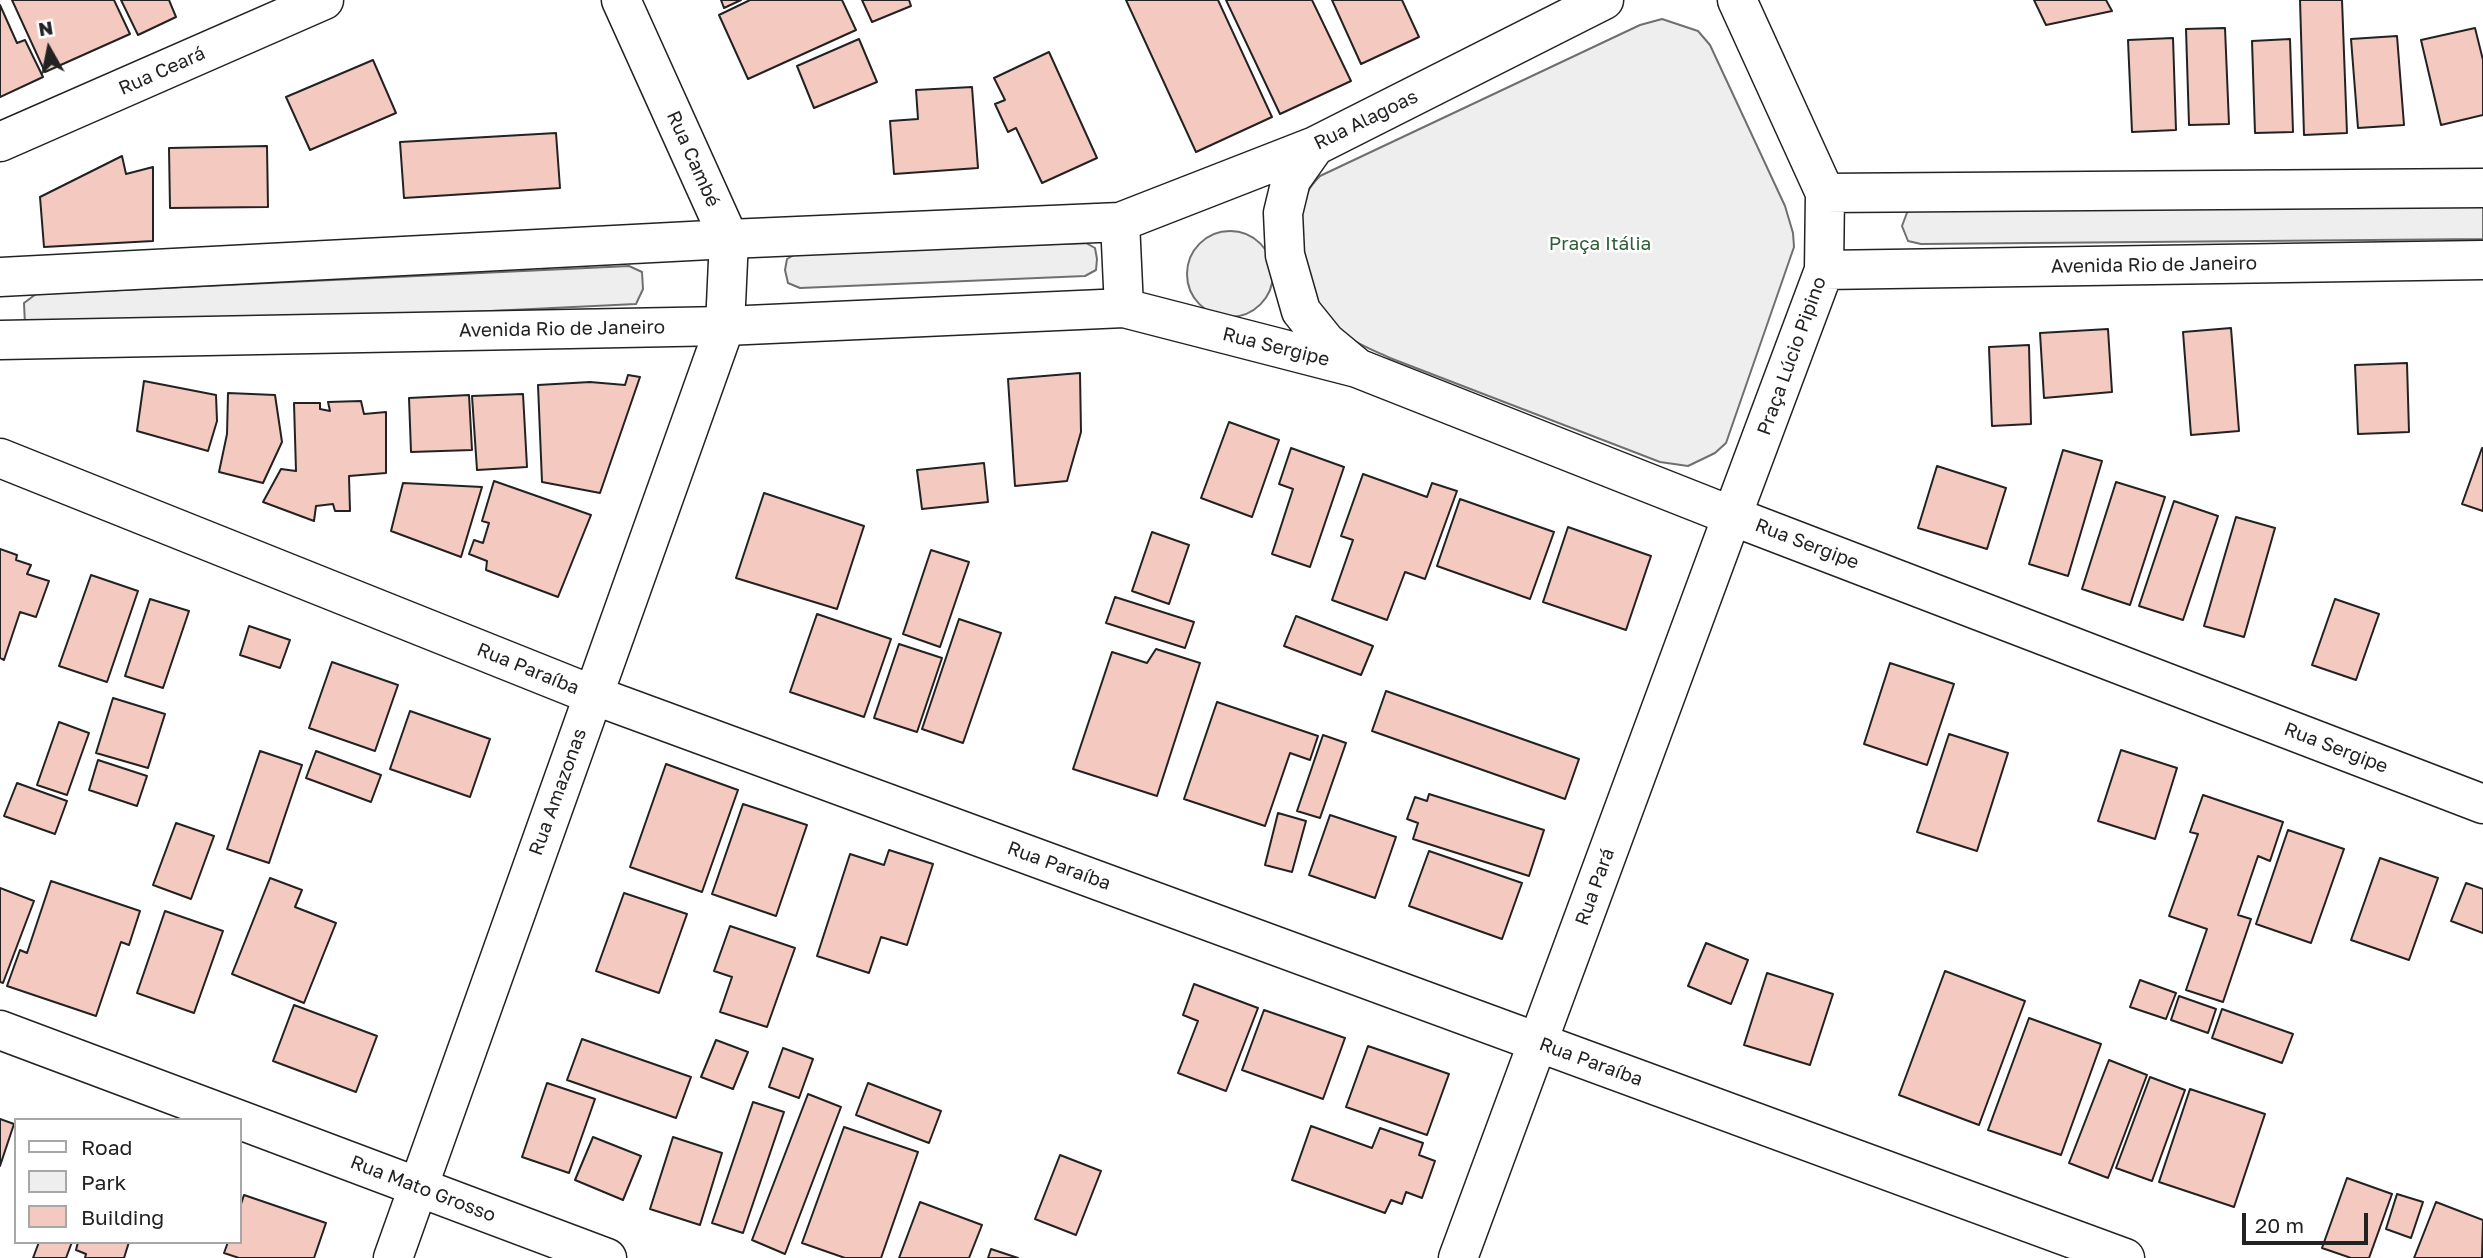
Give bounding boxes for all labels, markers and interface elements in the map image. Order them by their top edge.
north arrow [14,14,84,84]
text: N [37,15,55,40]
street label: Rua Ceará [115,42,209,100]
street label: Rua Alagoas [1310,85,1422,155]
street label: Rua Cambé [662,107,724,211]
park label: Praça Itália [1549,233,1651,255]
street label: Avenida Rio de Janeiro [2051,252,2257,278]
street label: Praça Lúcio Pipino [1753,274,1831,438]
street label: Avenida Rio de Janeiro [459,316,665,342]
street label: Rua Sergipe [1220,323,1332,371]
street label: Rua Sergipe [1752,514,1862,574]
street label: Rua Paraíba [473,638,583,700]
street label: Rua Sergipe [2281,718,2391,778]
street label: Rua Amazonas [524,725,592,859]
street label: Rua Paraíba [1004,837,1114,895]
street label: Rua Pará [1571,845,1619,929]
street label: Rua Paraíba [1536,1033,1646,1091]
legend [14,1118,242,1244]
text: Road [81,1134,132,1160]
street label: Rua Mato Grosso [347,1151,499,1227]
text: Park [81,1169,126,1195]
scale bar [2245,1198,2371,1242]
text: Building [81,1204,164,1230]
text: 20 m [2255,1212,2304,1238]

